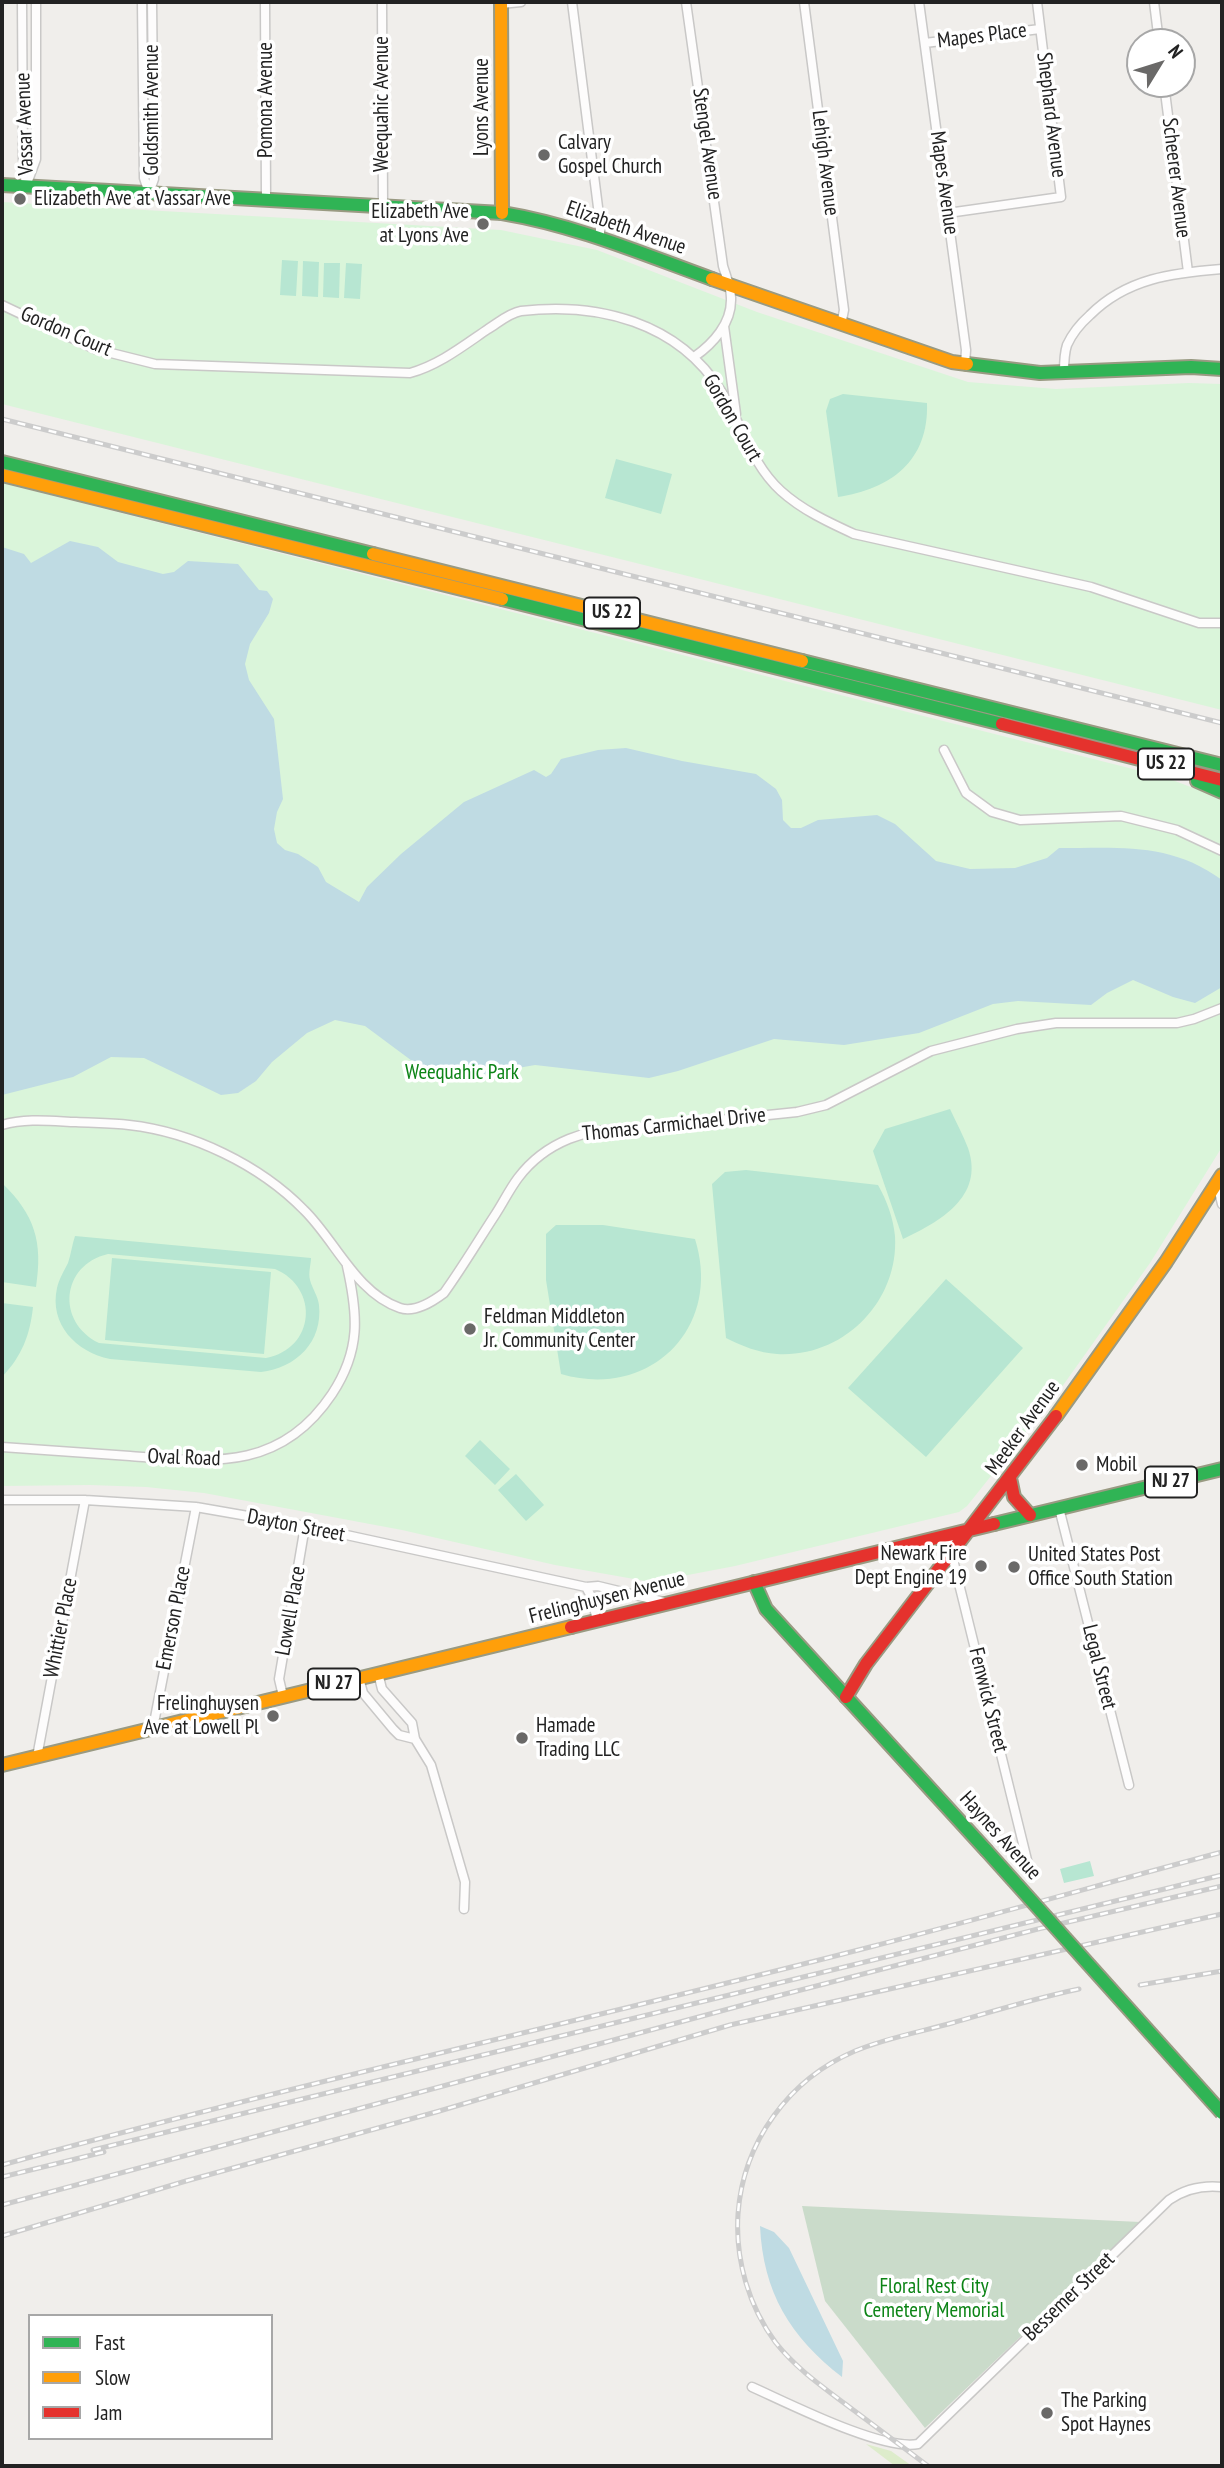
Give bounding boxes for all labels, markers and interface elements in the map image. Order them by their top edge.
street label: Mapes Place [936,18,1028,54]
north arrow [1126,28,1196,98]
street label: Weequahic Avenue [369,36,395,172]
text: N [1163,40,1189,63]
street label: Pomona Avenue [253,42,279,158]
street label: Goldsmith Avenue [139,44,165,176]
street label: Shephard Avenue [1031,51,1071,179]
street label: Lyons Avenue [469,58,495,156]
street label: Vassar Avenue [11,72,39,176]
street label: Stengel Avenue [687,86,727,202]
street label: Lehigh Avenue [806,109,844,217]
street label: Scheerer Avenue [1156,117,1196,239]
place label: Calvary Gospel Church [558,130,662,180]
street label: Mapes Avenue [924,130,964,236]
marker: Calvary Gospel Church [536,147,552,163]
place label: Elizabeth Ave at Vassar Ave [34,186,231,212]
marker: Elizabeth Ave at Vassar Ave [12,191,28,207]
street label: Elizabeth Avenue [563,196,689,260]
place label: Elizabeth Ave at Lyons Ave [371,199,469,249]
marker: Elizabeth Ave at Lyons Ave [475,216,491,232]
street label: Gordon Court [17,302,115,362]
street label: Gordon Court [697,370,767,466]
road number: US 22 [584,598,640,628]
road number: US 22 [1138,748,1194,779]
park label: Weequahic Park [405,1060,519,1086]
street label: Thomas Carmichael Drive [581,1103,767,1147]
place label: Feldman Middleton Jr. Community Center [484,1304,635,1354]
marker: Feldman Middleton Jr. Community Center [462,1321,478,1337]
street label: Meeker Avenue [980,1376,1066,1480]
street label: Oval Road [147,1444,221,1472]
place label: Mobil [1096,1452,1137,1478]
marker: Mobil [1074,1457,1090,1473]
road number: NJ 27 [1145,1466,1197,1498]
street label: Dayton Street [245,1504,347,1548]
place label: Newark Fire Dept Engine 19 [855,1541,967,1591]
place label: United States Post Office South Station [1028,1542,1173,1592]
marker: Newark Fire Dept Engine 19 [973,1558,989,1574]
marker: United States Post Office South Station [1006,1559,1022,1575]
street label: Emerson Place [152,1564,196,1672]
street label: Lowell Place [271,1564,311,1658]
street label: Frelinghuysen Avenue [527,1566,687,1630]
street label: Whittier Place [39,1576,83,1680]
street label: Legal Street [1076,1622,1122,1712]
street label: Fenwick Street [963,1645,1013,1755]
road number: NJ 27 [308,1668,360,1700]
place label: Frelinghuysen Ave at Lowell Pl [144,1691,259,1741]
marker: Frelinghuysen Ave at Lowell Pl [265,1708,281,1724]
place label: Hamade Trading LLC [536,1713,620,1763]
marker: Hamade Trading LLC [514,1730,530,1746]
street label: Haynes Avenue [954,1787,1046,1885]
street label: Bessemer Street [1018,2247,1120,2347]
park label: Floral Rest City Cemetery Memorial [864,2274,1004,2324]
legend [28,2314,273,2440]
text: Fast [95,2329,125,2356]
text: Slow [95,2364,130,2391]
place label: The Parking Spot Haynes [1061,2388,1151,2438]
text: Jam [95,2399,122,2426]
marker: The Parking Spot Haynes [1039,2405,1055,2421]

